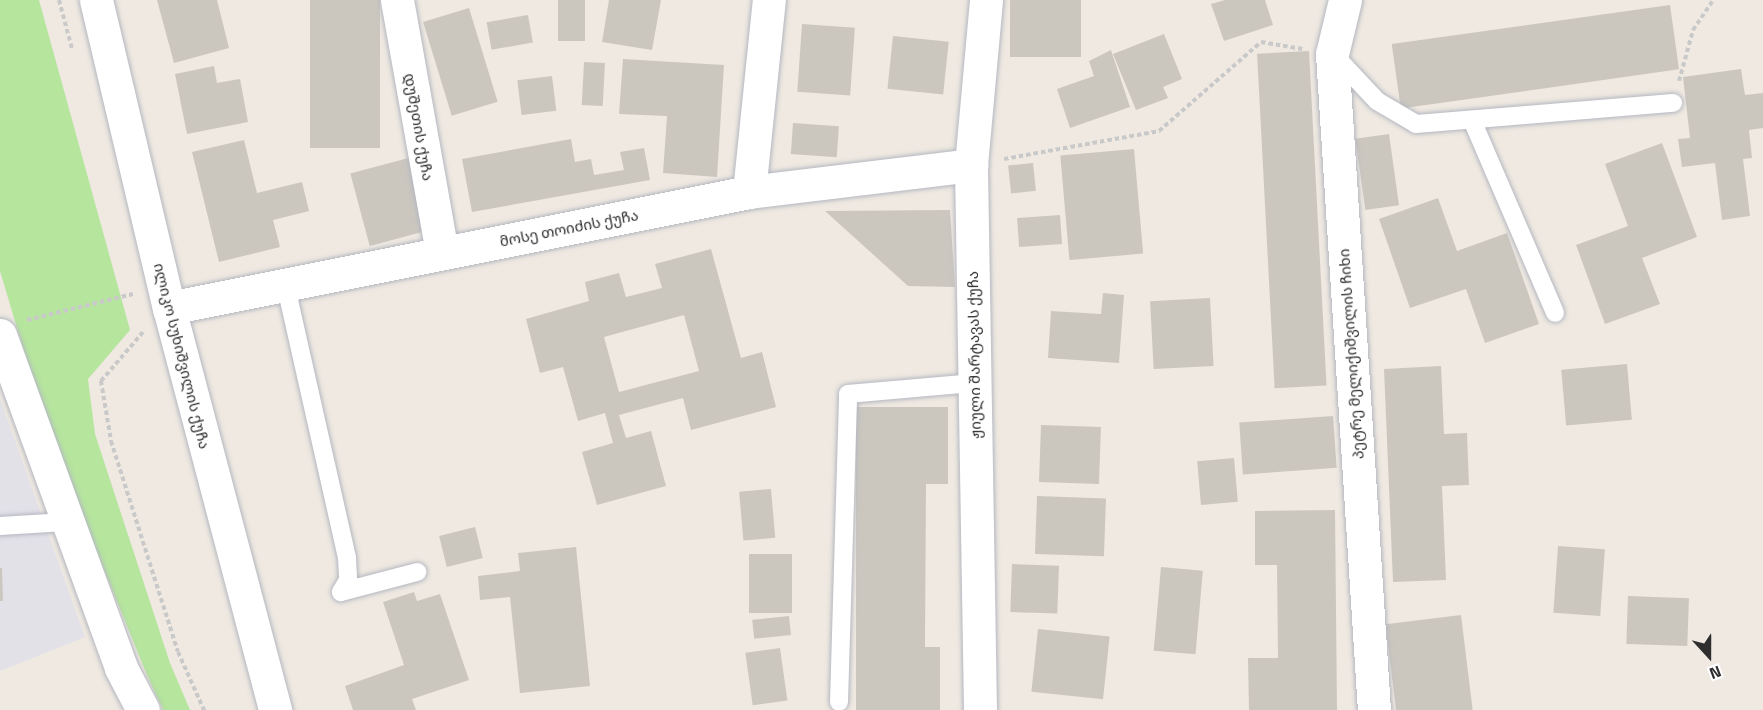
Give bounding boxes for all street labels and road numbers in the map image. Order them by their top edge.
street label: დუშეთის ქუჩა [401,72,437,182]
street label: მოსე თოიძის ქუჩა [498,206,640,250]
street label: პეტრე მელიქიშვილის ჩიხი [1335,248,1367,460]
street label: ილიკო სუხიშვილის ქუჩა [150,261,214,451]
street label: ჟიული შარტავას ქუჩა [964,271,984,439]

